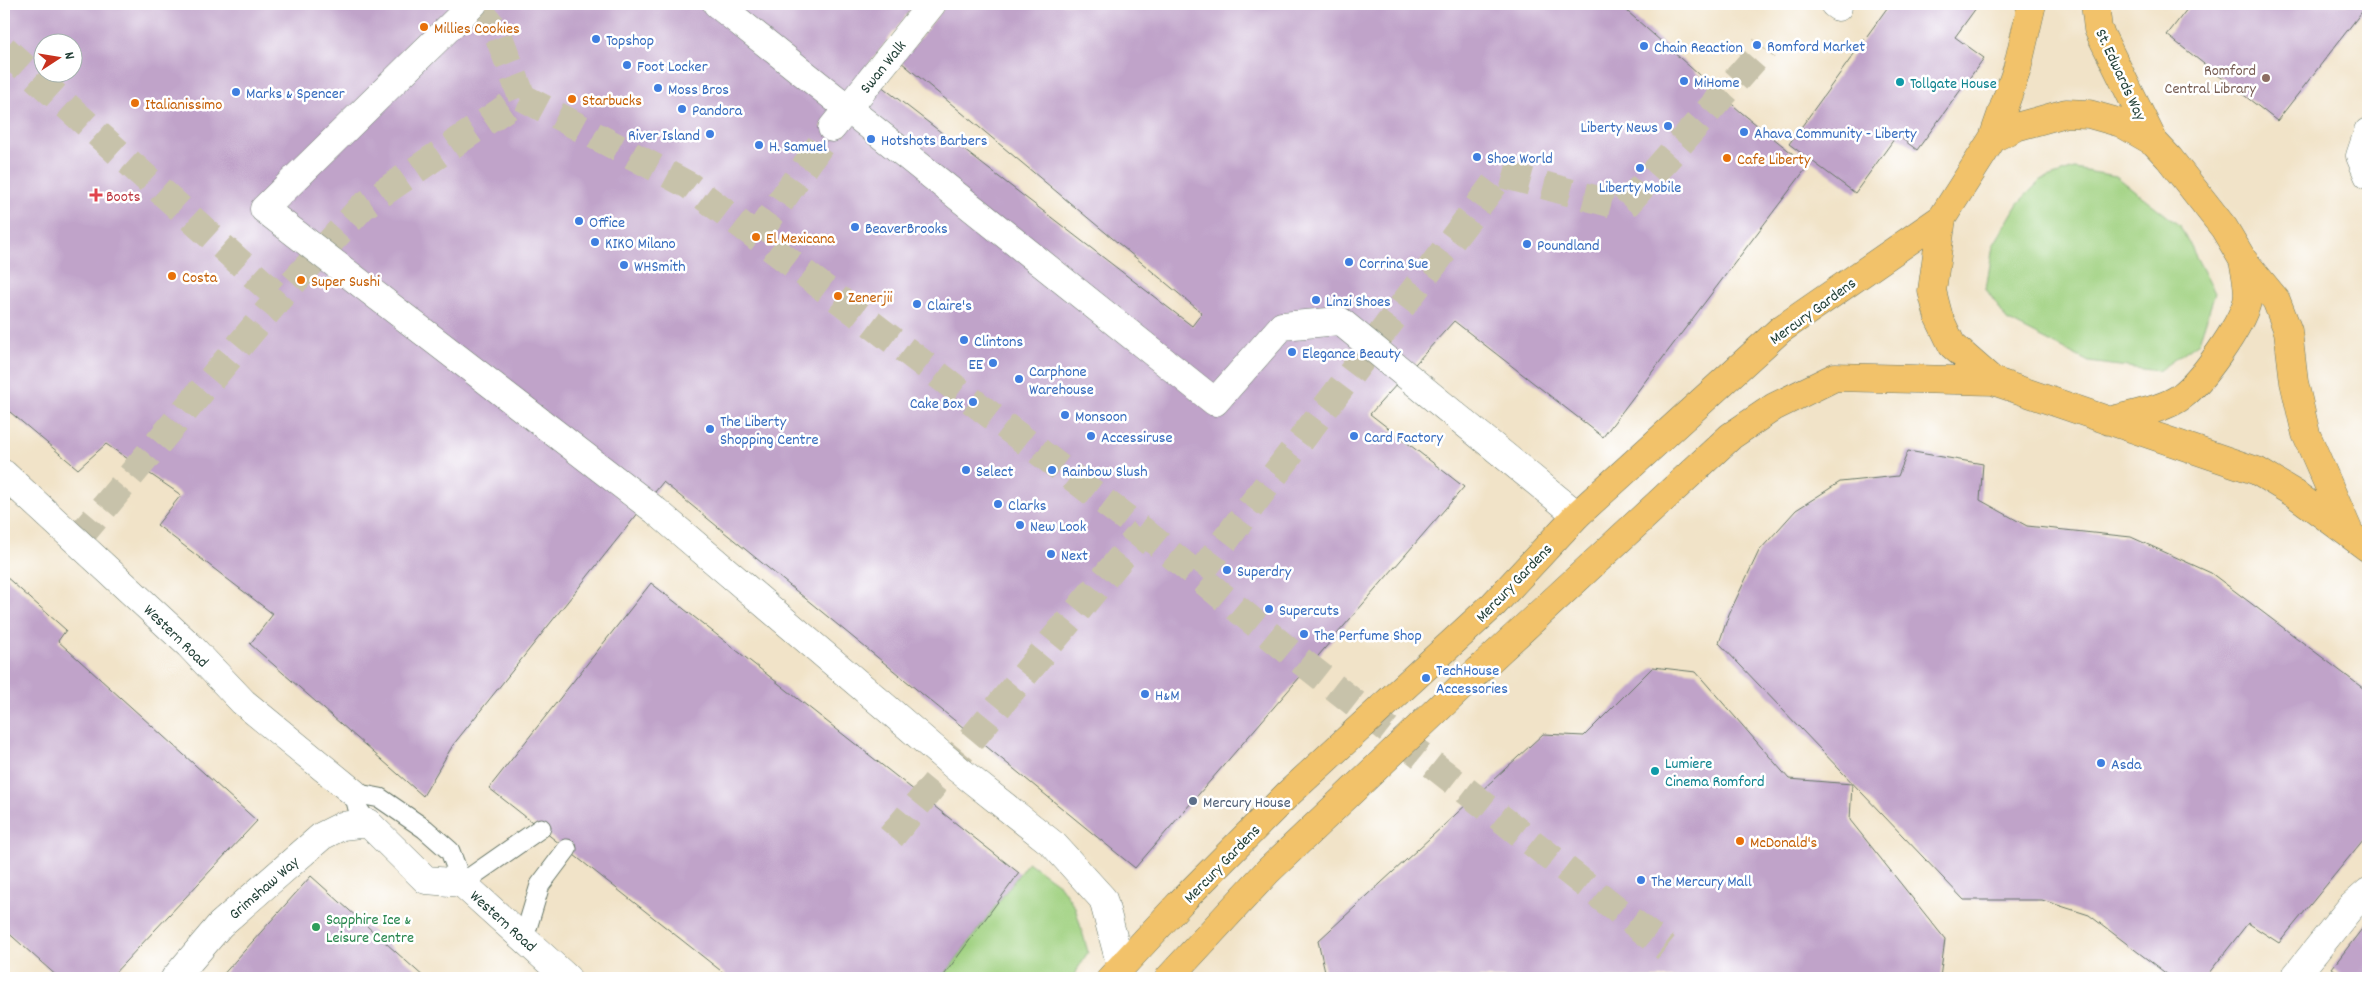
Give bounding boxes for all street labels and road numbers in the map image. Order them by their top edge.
street label: St. Edwards Way [2088,25,2151,125]
street label: Swan Walk [855,36,913,99]
street label: Mercury Gardens [1765,273,1862,351]
street label: Mercury Gardens [1471,539,1559,628]
street label: Western Road [137,600,213,674]
street label: Mercury Gardens [1179,820,1267,909]
street label: Grimshaw Way [224,851,305,926]
street label: Western Road [464,886,541,958]

